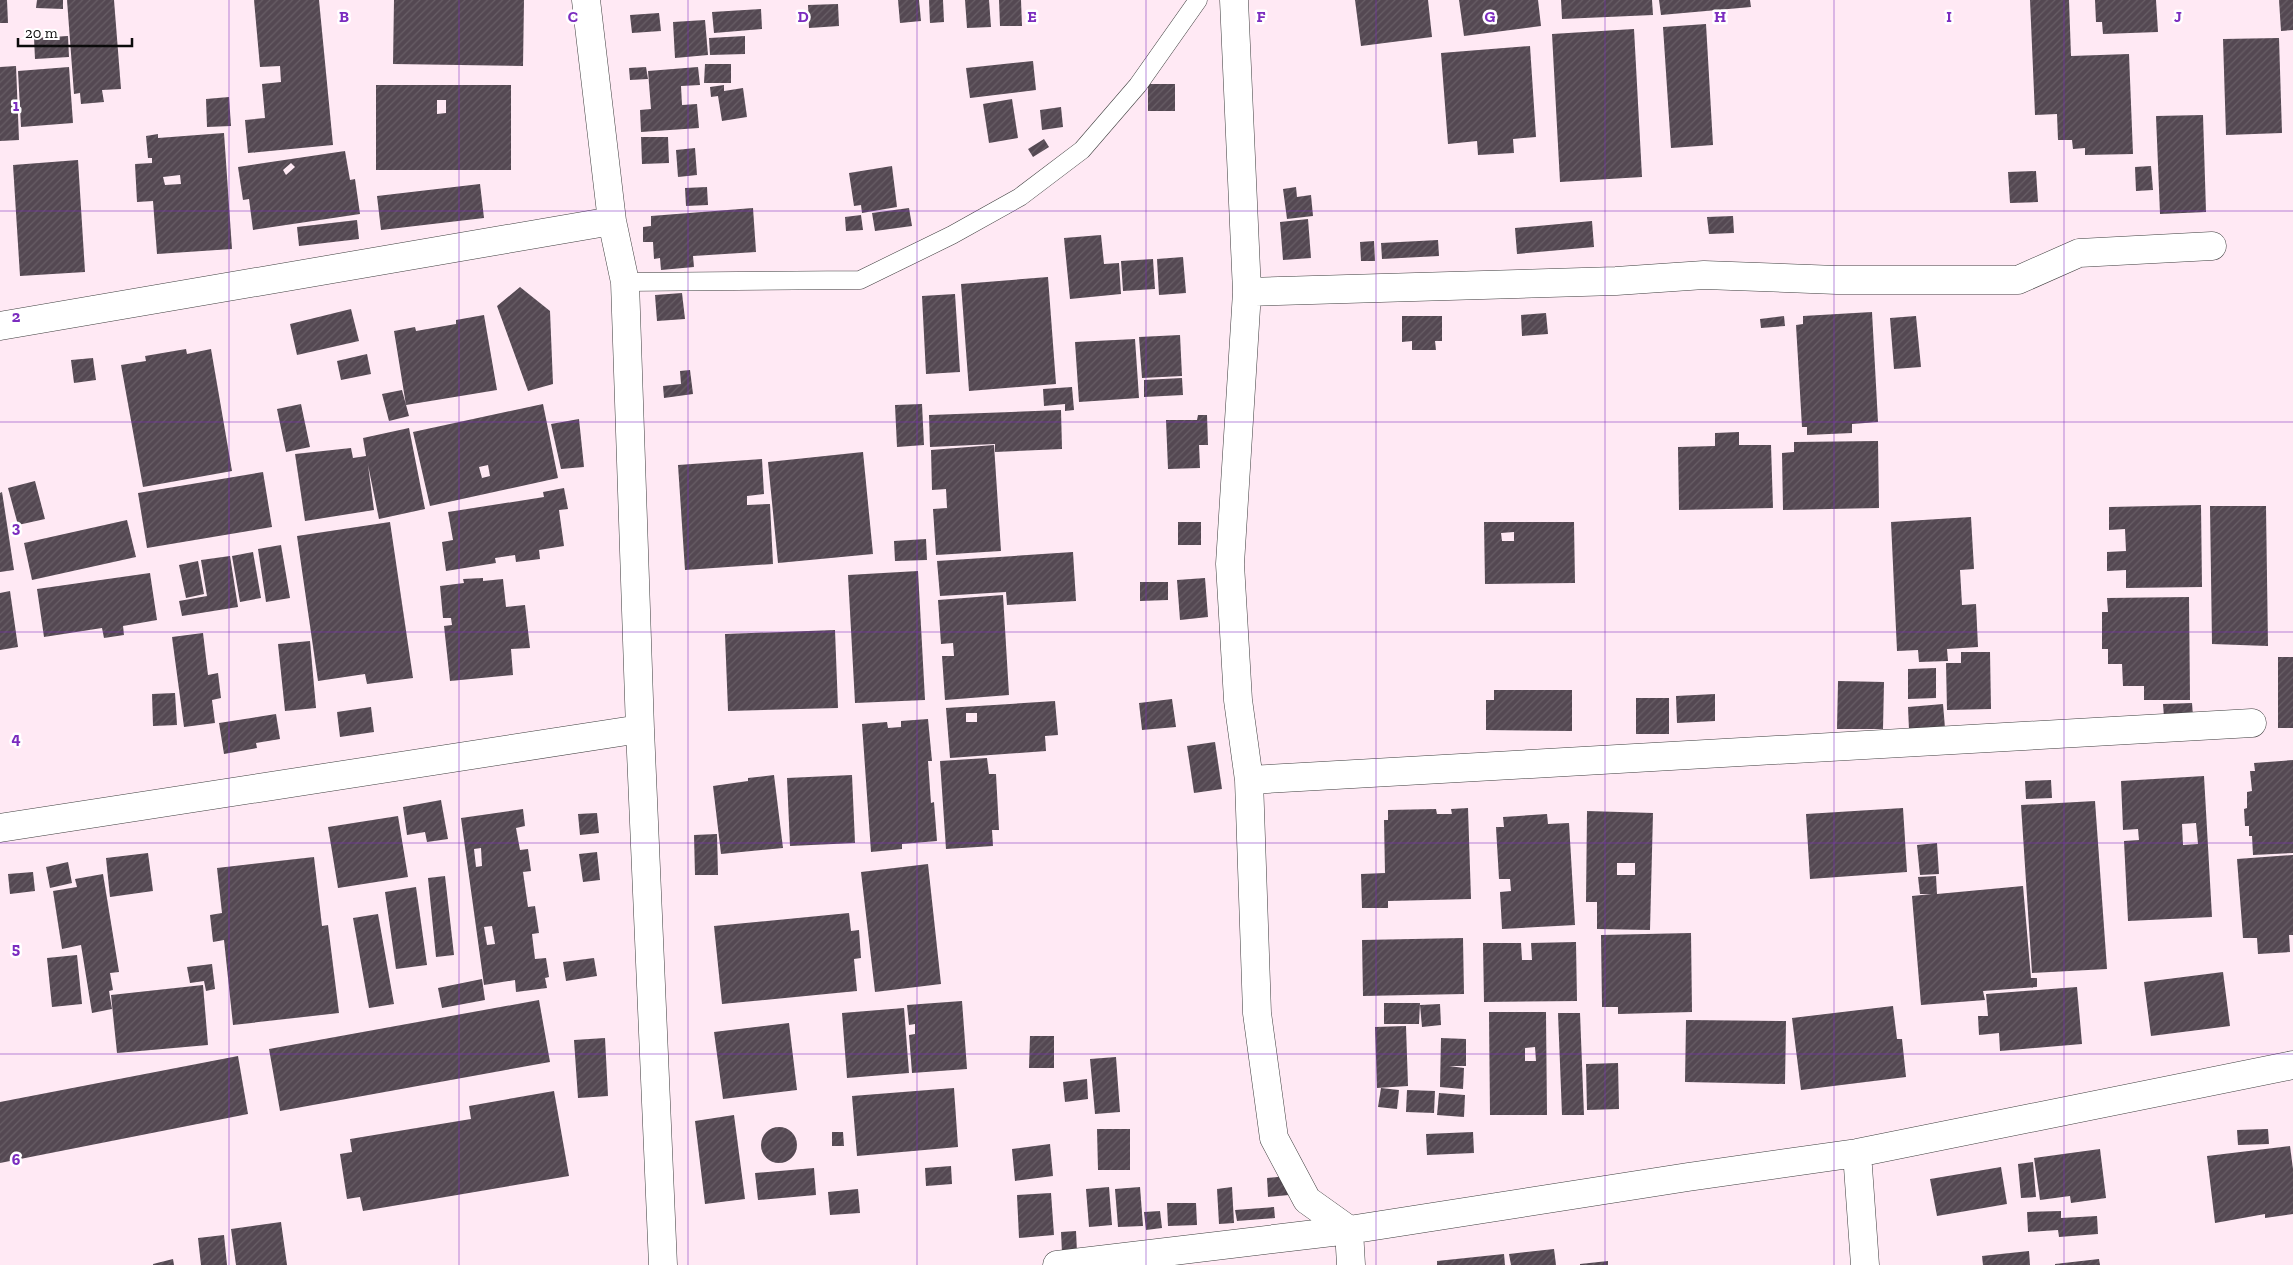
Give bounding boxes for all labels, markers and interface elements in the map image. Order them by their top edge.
text: B [339,7,349,26]
text: C [568,7,578,26]
text: D [797,7,809,26]
text: E [1027,7,1037,26]
text: F [1256,7,1266,26]
text: G [1485,7,1496,26]
text: H [1714,7,1726,26]
text: I [1946,7,1952,26]
text: J [2174,7,2182,26]
scale bar [18,15,131,47]
text: 20 m [25,24,58,42]
text: 1 [13,96,20,115]
text: 2 [12,307,21,326]
text: 3 [12,518,21,537]
text: 4 [11,729,21,748]
text: 5 [12,939,20,958]
text: 6 [12,1150,21,1169]

